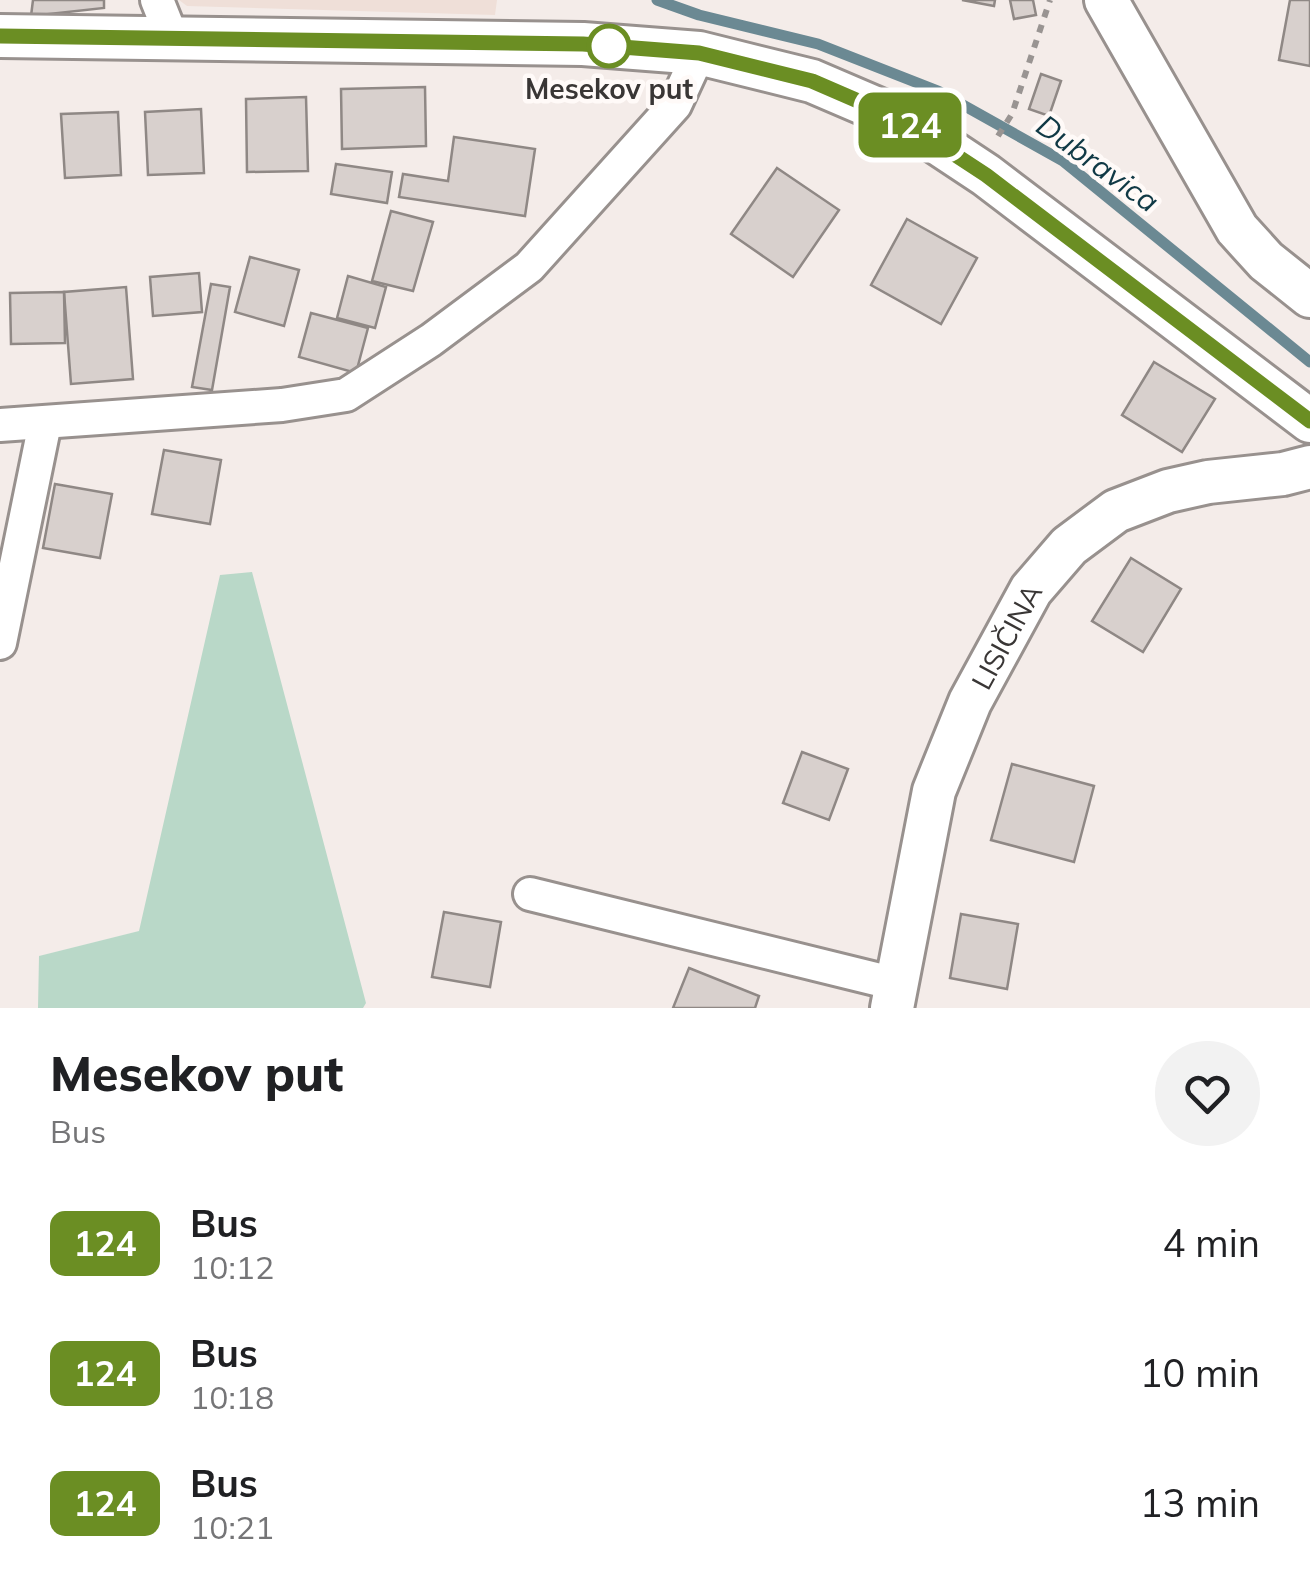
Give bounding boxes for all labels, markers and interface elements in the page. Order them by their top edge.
marker: Mesekov put [588,25,630,67]
place label: Mesekov put [525,71,693,106]
line badge: 124 [852,92,968,158]
text: 124 [878,103,942,147]
water label: Dubravica [1029,106,1167,220]
street label: LISIČINA [963,577,1049,695]
button: heart [1155,1041,1260,1146]
text: Mesekov put [50,1043,343,1103]
text: Bus [50,1111,106,1151]
text: Bus [190,1199,258,1247]
text: 4 min [1163,1219,1260,1267]
text: 124 [73,1221,137,1265]
text: 10:12 [190,1247,274,1287]
text: Bus [190,1329,258,1377]
text: 10 min [1140,1349,1260,1397]
text: 124 [73,1351,137,1395]
text: 10:18 [190,1377,274,1417]
text: Bus [190,1459,258,1507]
text: 13 min [1140,1479,1260,1527]
text: 124 [73,1481,137,1525]
text: 10:21 [190,1507,274,1547]

